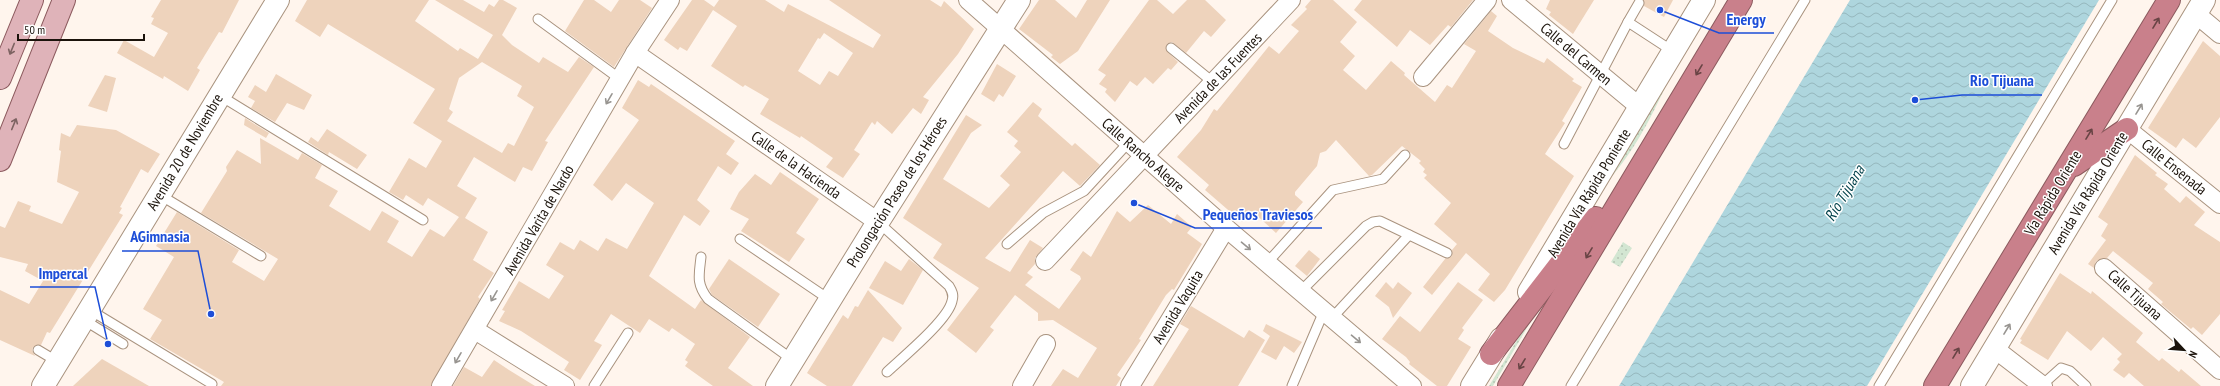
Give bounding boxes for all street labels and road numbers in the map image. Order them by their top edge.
street label: Calle del Carmen [1537,18,1616,89]
street label: Avenida de las Fuentes [1170,28,1266,127]
street label: Avenida 20 de Noviembre [142,90,227,214]
street label: Prolongación Paseo de los Héroes [842,113,951,271]
street label: Calle Rancho Alegre [1098,114,1189,196]
street label: Avenida Vía Rápida Poniente [1543,125,1635,261]
street label: Calle de la Hacienda [748,127,845,203]
street label: Avenida Vía Rápida Oriente [2043,128,2132,258]
street label: Calle Ensenada [2138,135,2211,199]
street label: Vía Rápida Oriente [2019,147,2085,240]
street label: Avenida Varita de Nardo [499,161,578,278]
street label: Calle Tijuana [2104,265,2167,324]
street label: Avenida Vaquita [1148,266,1207,347]

